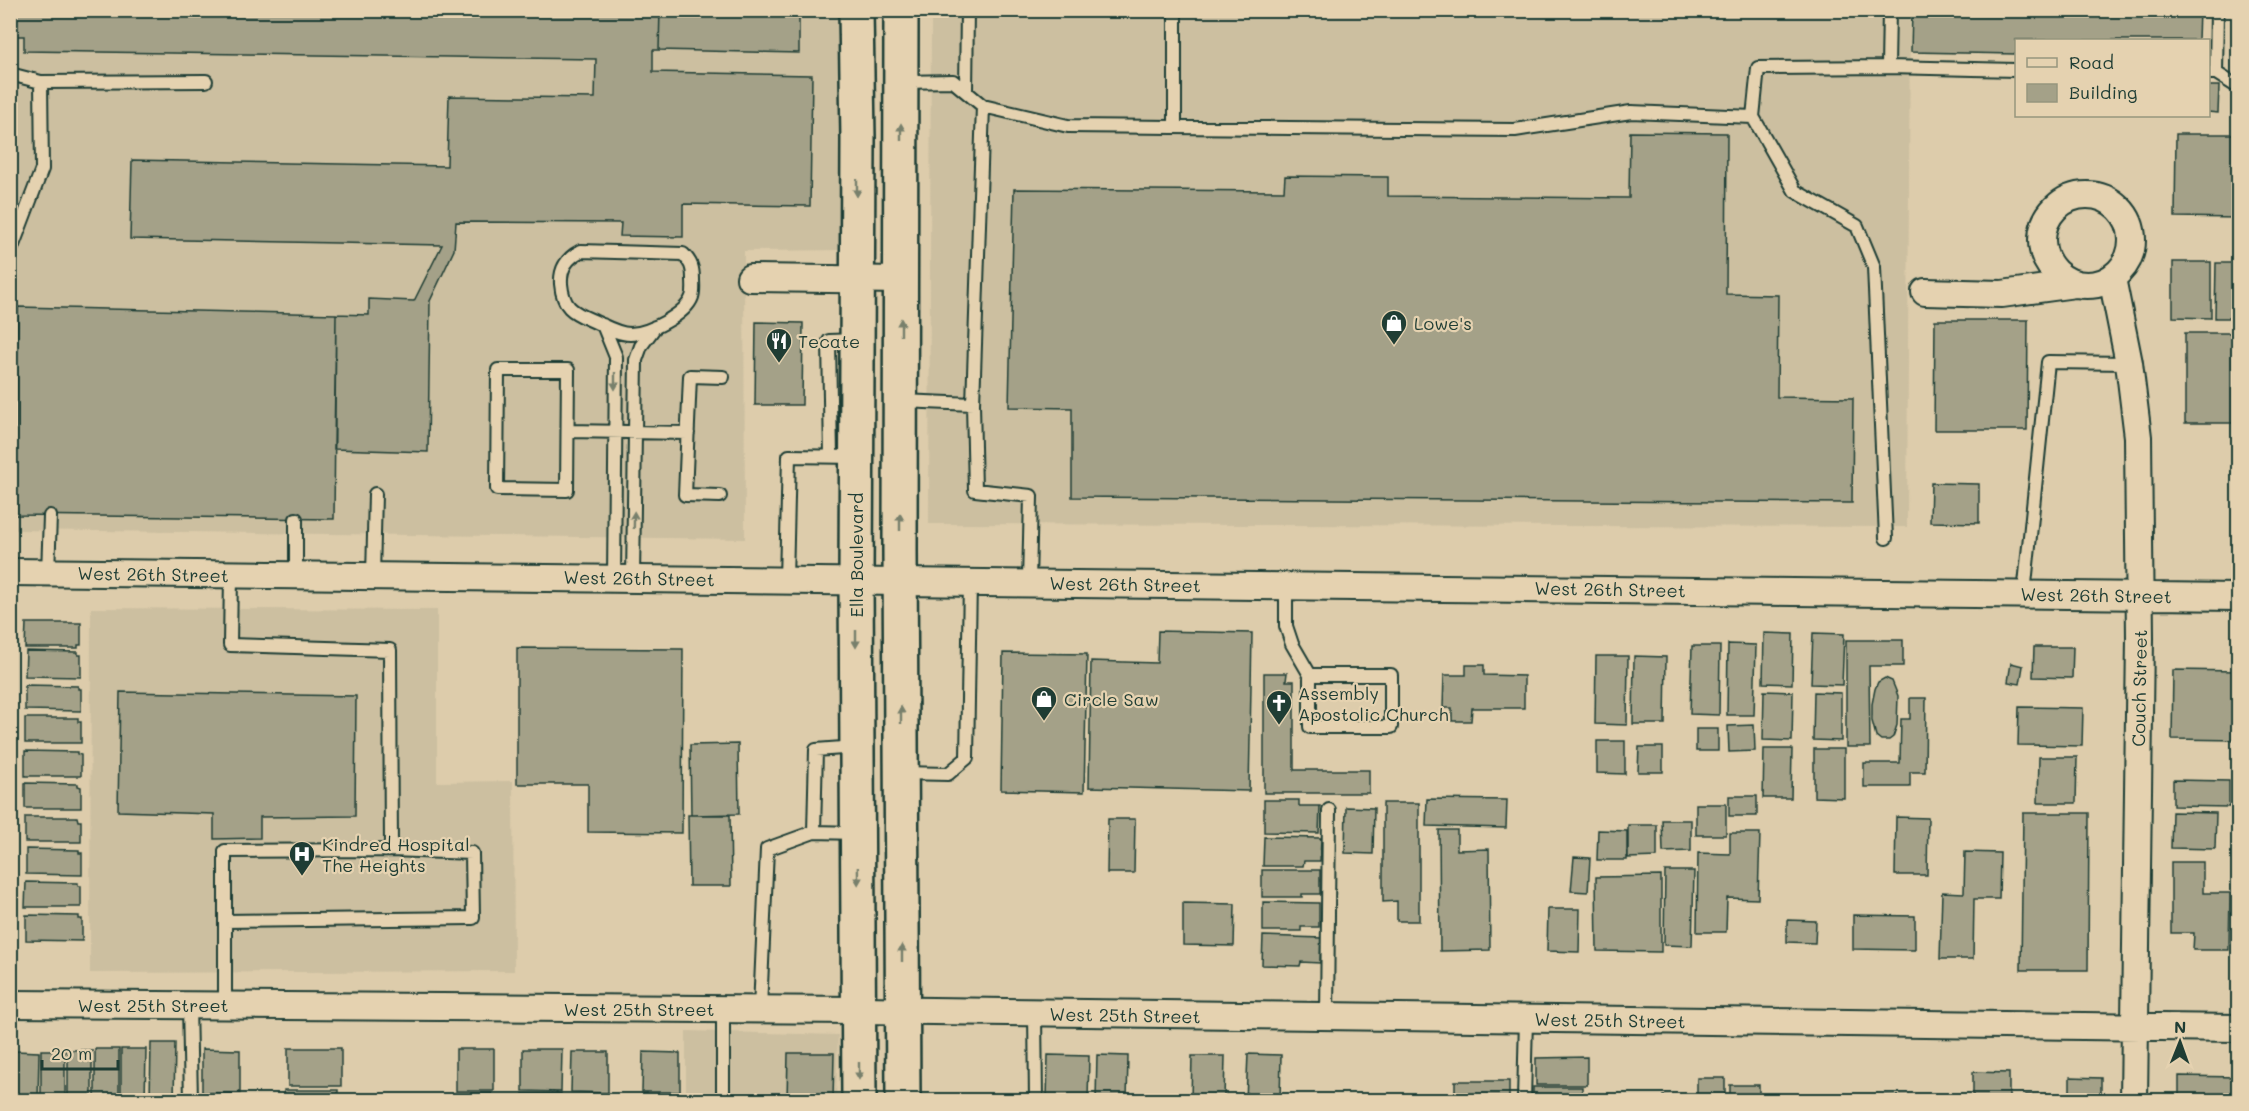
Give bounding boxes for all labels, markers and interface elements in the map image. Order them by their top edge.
legend [2015,39,2210,117]
text: Road [2069,50,2114,74]
text: Building [2069,80,2137,104]
one-way arrow [896,123,906,142]
one-way arrow [852,179,862,198]
shop icon: Lowe's [1379,308,1409,346]
place label: Lowe's [1414,311,1472,335]
one-way arrow [896,318,906,337]
restaurant icon: Tecate [764,326,794,364]
place label: Tecate [798,329,860,353]
one-way arrow [611,372,620,391]
street label: Ella Boulevard [844,493,868,617]
one-way arrow [629,510,639,529]
one-way arrow [895,513,905,532]
street label: West 26th Street [77,561,229,587]
street label: West 26th Street [563,565,715,591]
street label: West 26th Street [1049,571,1201,597]
street label: West 26th Street [1534,576,1686,602]
street label: West 26th Street [2020,582,2172,608]
street label: Couch Street [2126,629,2152,747]
one-way arrow [851,630,861,649]
place label: Assembly Apostolic Church [1298,681,1449,726]
shop icon: Circle Saw [1029,684,1059,722]
place label: Circle Saw [1064,687,1159,711]
church icon: Assembly Apostolic Church [1264,688,1294,726]
one-way arrow [896,705,906,724]
place label: Kindred Hospital The Heights [322,832,470,877]
hospital icon: Kindred Hospital The Heights [287,839,317,877]
one-way arrow [853,867,863,886]
one-way arrow [897,943,907,962]
street label: West 25th Street [77,993,229,1017]
street label: West 25th Street [563,997,715,1021]
street label: West 25th Street [1049,1002,1201,1028]
street label: West 25th Street [1534,1007,1686,1033]
north arrow [2150,1012,2210,1072]
text: N [2174,1016,2187,1037]
scale bar [42,1033,118,1071]
text: 20 m [51,1041,92,1065]
one-way arrow [854,1062,864,1081]

